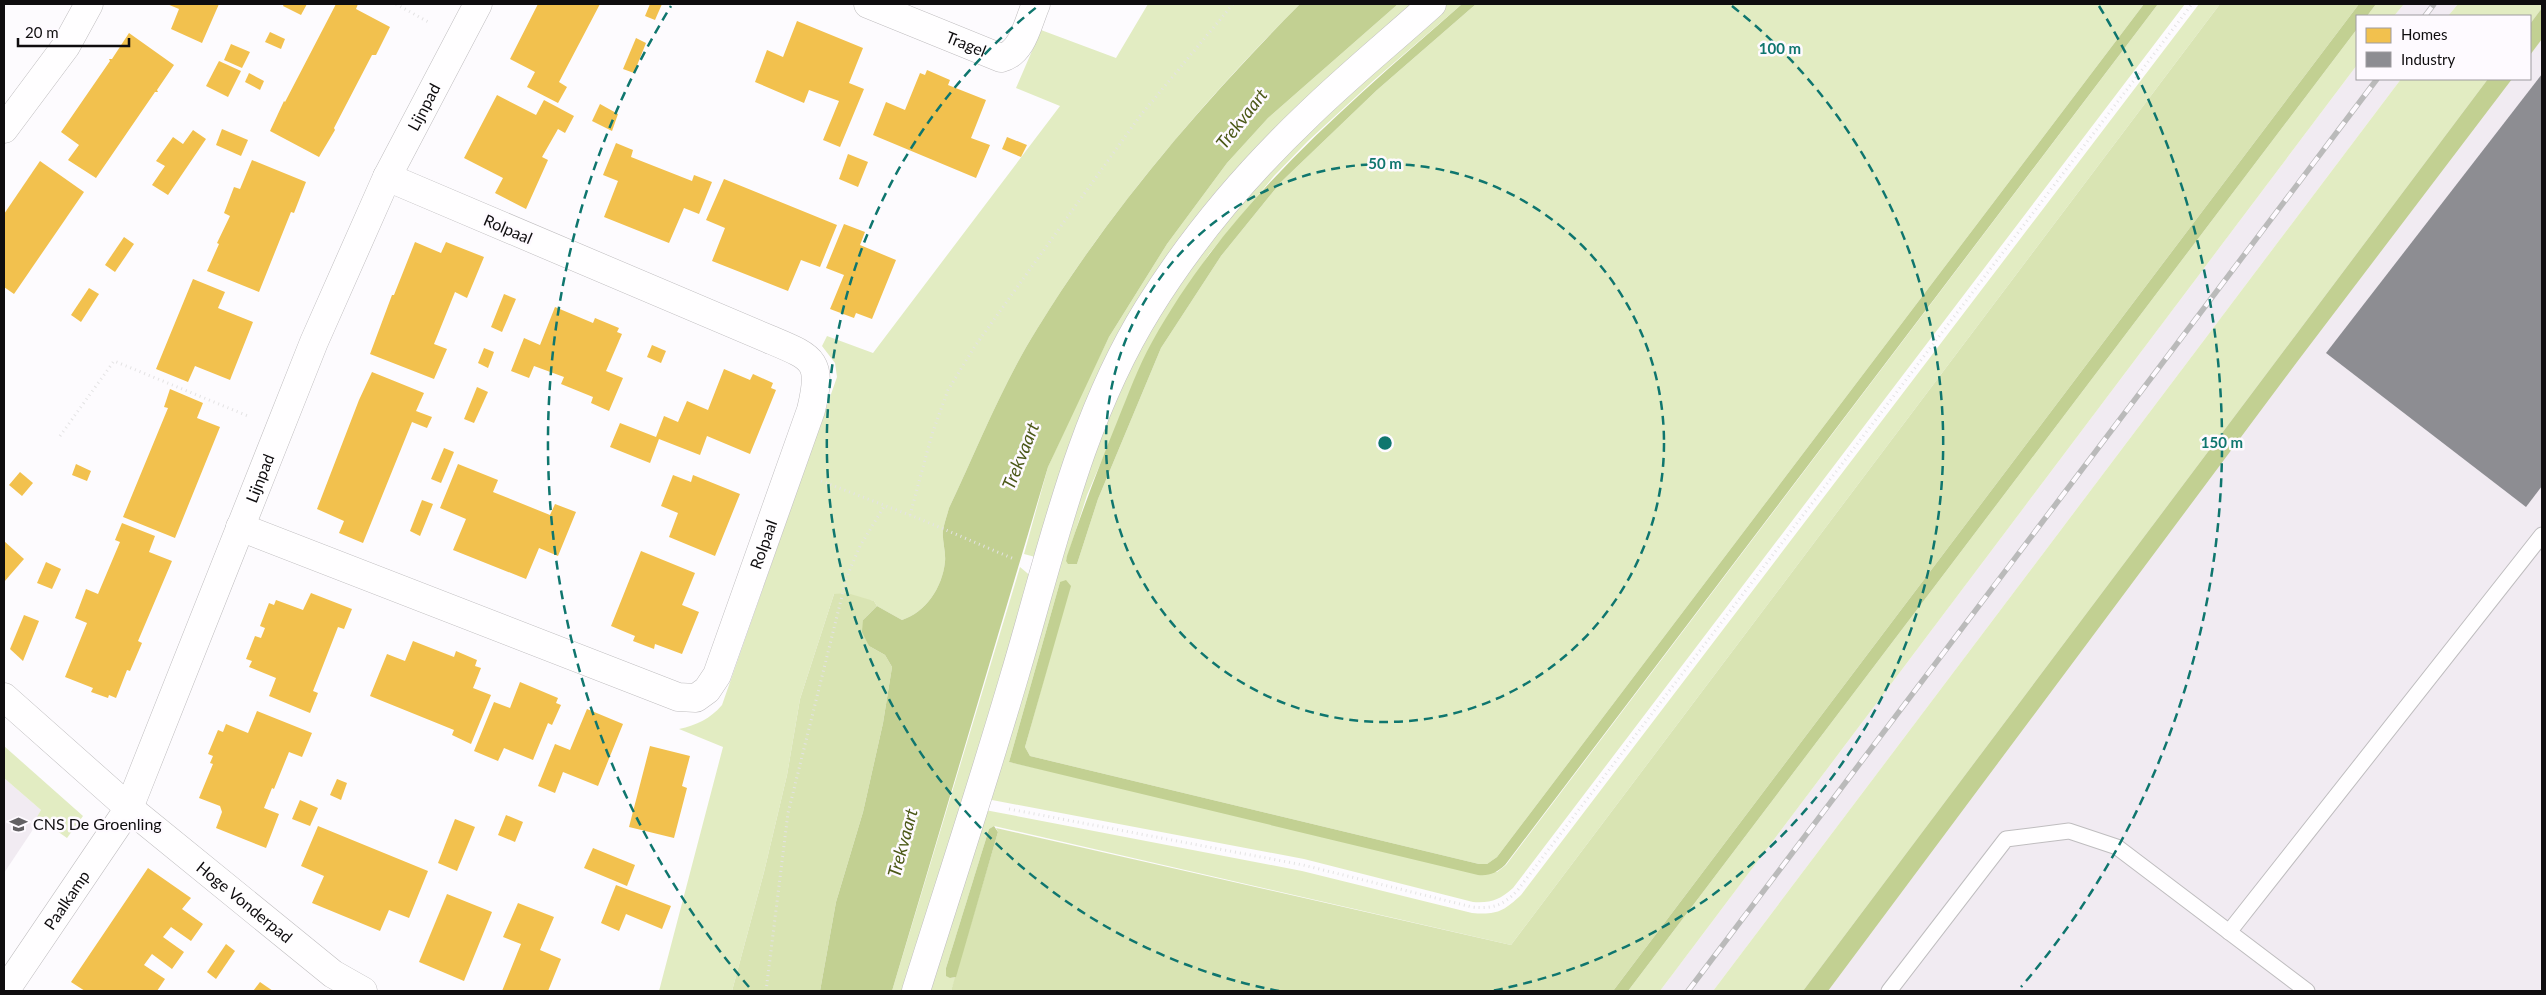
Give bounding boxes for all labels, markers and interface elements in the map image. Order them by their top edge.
scale bar [18,15,129,47]
legend [2356,15,2531,80]
text: 20 m [25,23,59,41]
text: Homes [2401,25,2447,43]
street label: Tragel [943,27,989,60]
text: 100 m [1759,39,1801,57]
text: Industry [2401,50,2456,68]
street label: Lijnpad [403,80,444,134]
water label: Trekvaart [1211,83,1272,153]
text: 50 m [1368,154,1402,172]
street label: Rolpaal [481,210,535,247]
water label: Trekvaart [997,418,1044,492]
text: 150 m [2201,433,2243,451]
centre of rings [1376,434,1394,452]
street label: Lijnpad [241,451,278,505]
street label: Rolpaal [745,517,780,572]
water label: Trekvaart [882,805,922,880]
school or university icon: CNS De Groenling [9,814,29,834]
place label: CNS De Groenling [33,814,162,833]
street label: Hoge Vonderpad [193,857,297,946]
street label: Paalkamp [40,866,93,933]

